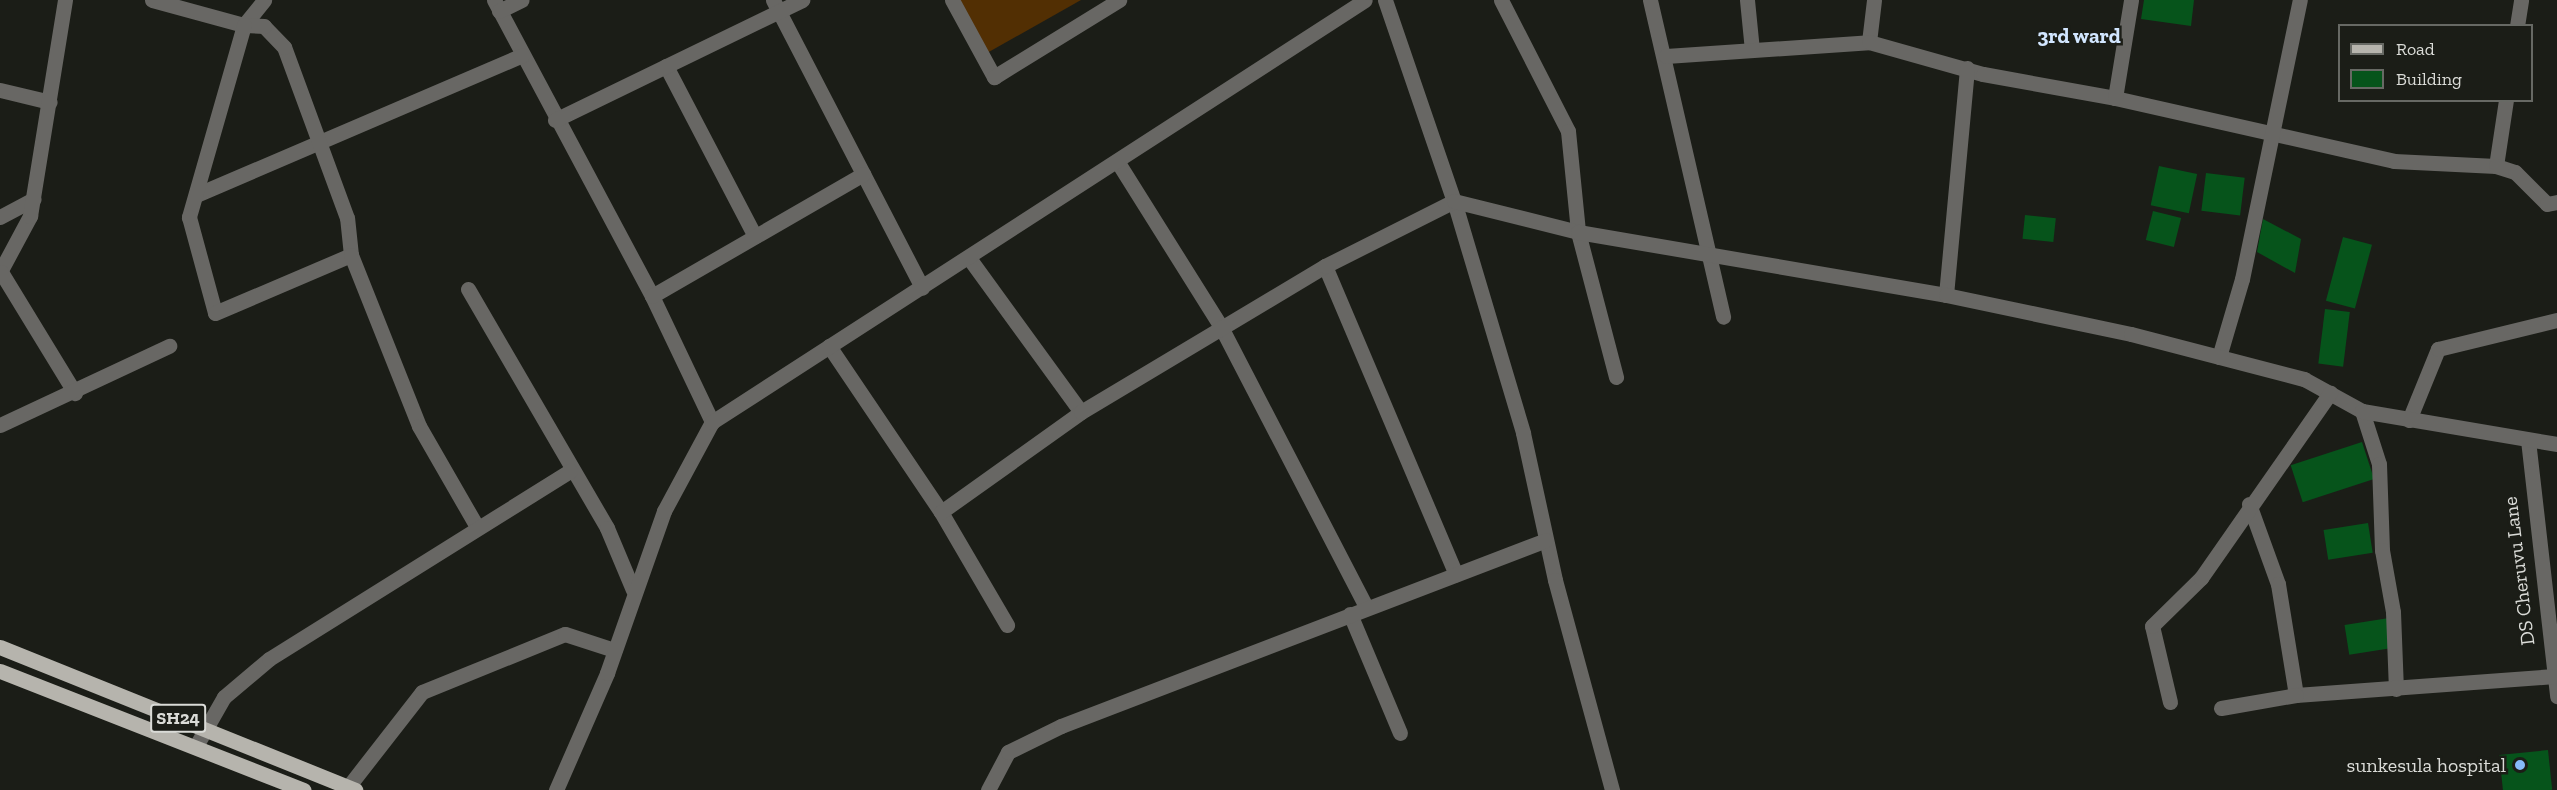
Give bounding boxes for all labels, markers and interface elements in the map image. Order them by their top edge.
district label: 3rd ward [2037,23,2121,49]
legend [2338,24,2533,102]
text: Road [2396,38,2435,60]
text: Building [2396,68,2462,90]
street label: DS Cheruvu Lane [2498,495,2540,647]
road number: SH24 [150,703,207,733]
place label: sunkesula hospital [2346,753,2506,777]
marker: sunkesula hospital [2511,756,2529,774]

